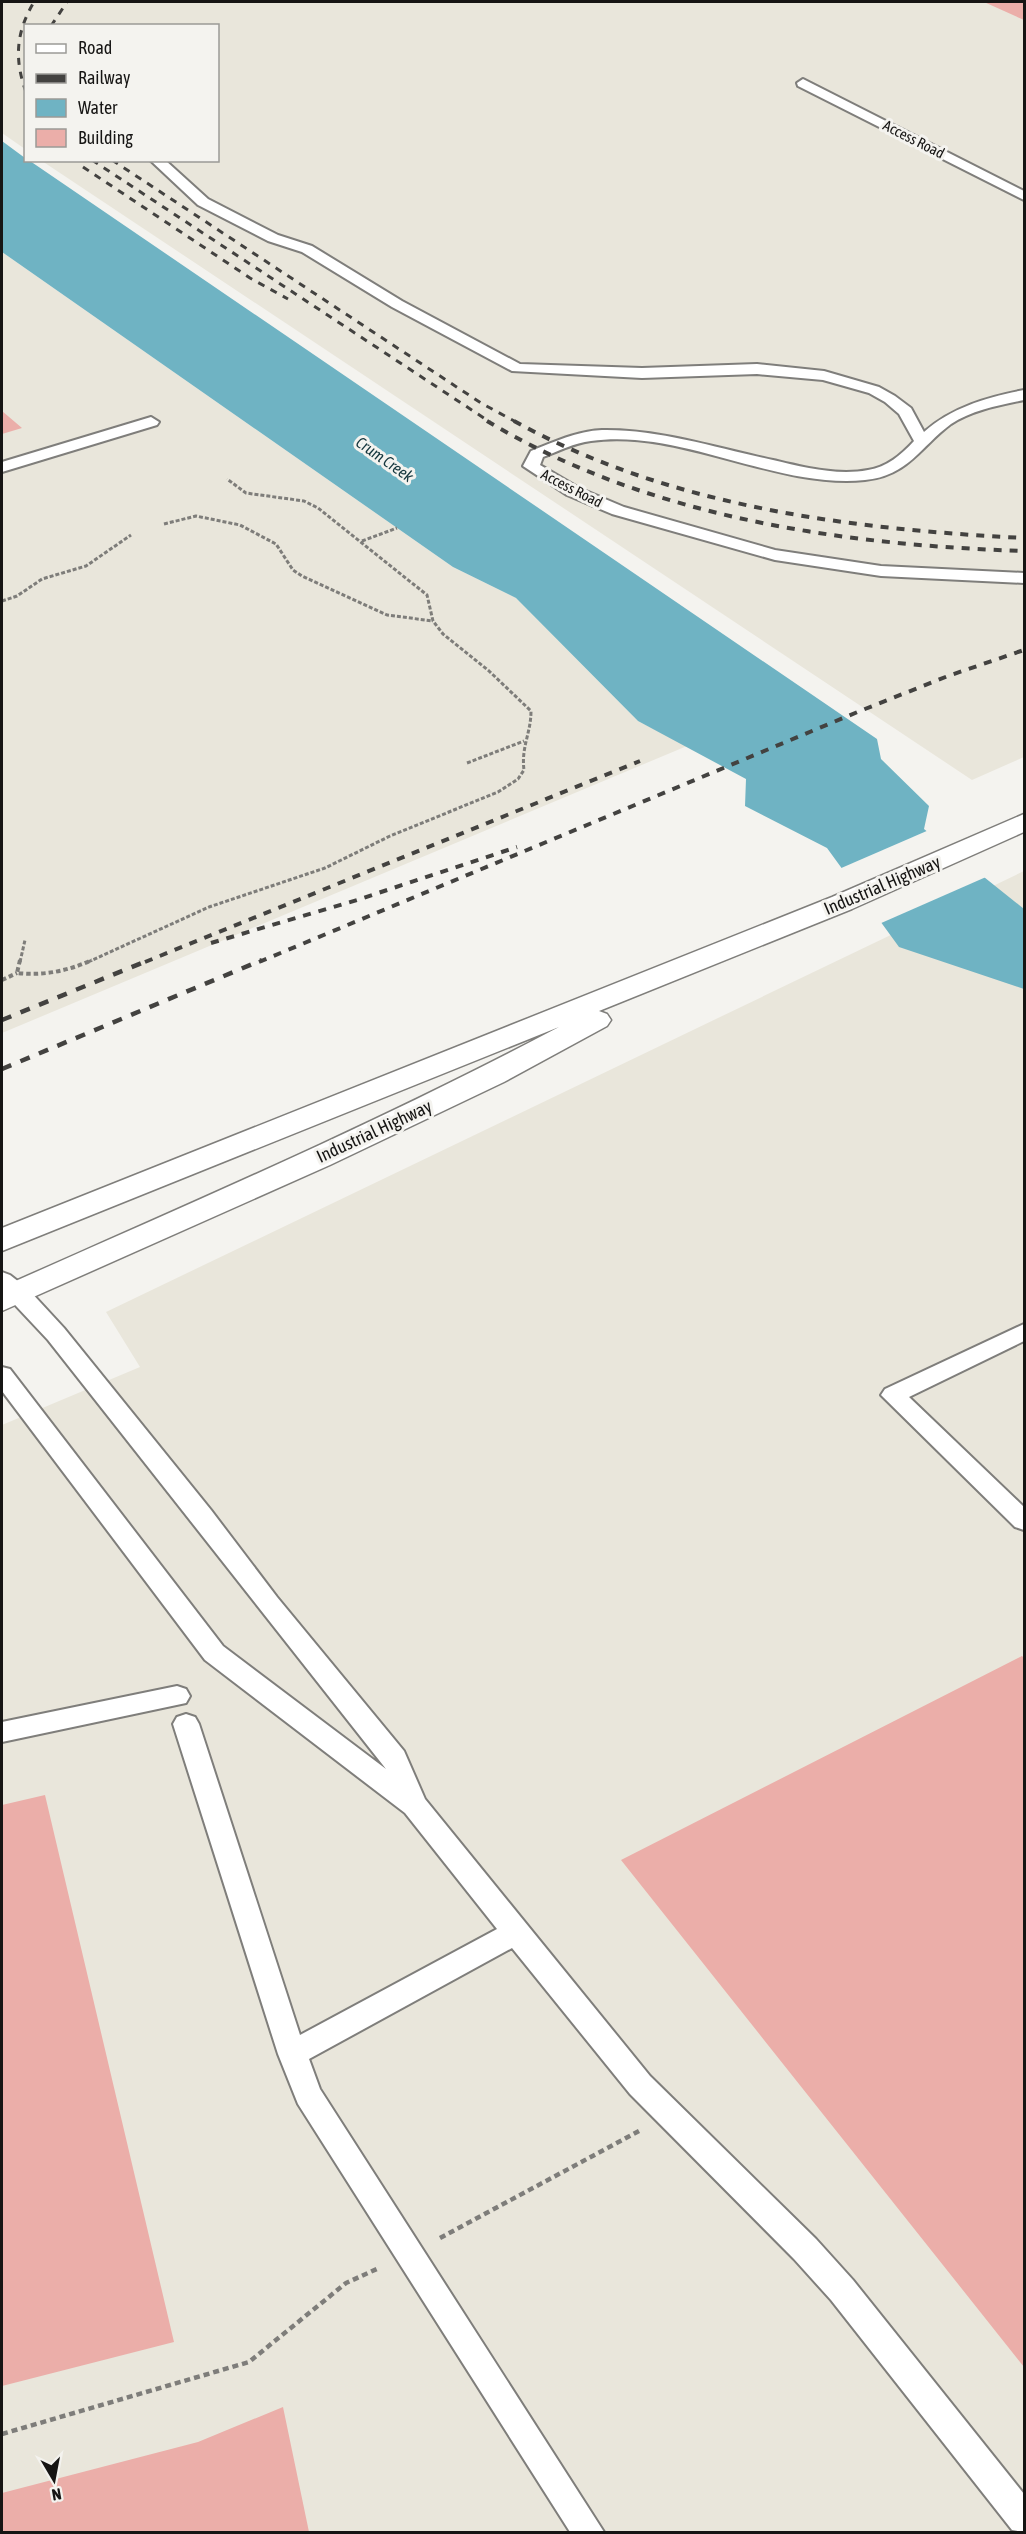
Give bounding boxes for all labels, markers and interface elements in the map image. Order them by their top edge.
legend [24,24,219,162]
text: Road [78,37,112,58]
text: Railway [78,67,130,88]
text: Water [78,97,118,118]
street label: Access Road [880,116,948,162]
text: Building [78,127,133,148]
water label: Crum Creek [353,433,418,486]
street label: Access Road [538,465,606,511]
street label: Industrial Highway [821,851,943,919]
street label: Industrial Highway [313,1095,435,1167]
north arrow [24,2450,84,2510]
text: N [50,2485,63,2504]

